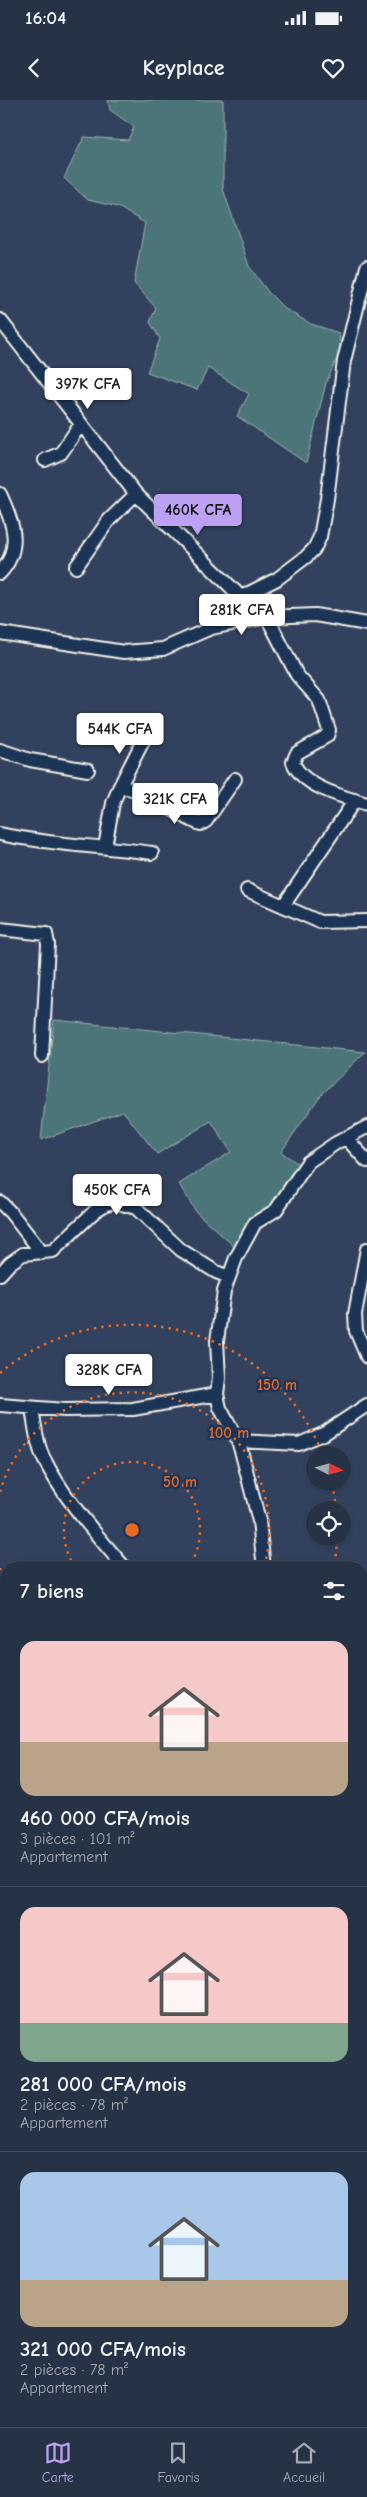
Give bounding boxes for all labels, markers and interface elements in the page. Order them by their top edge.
text: 16:04 [25,7,66,29]
icon: back [20,54,48,82]
icon: heart [319,54,347,82]
text: Keyplace [142,55,225,81]
pin: 397K CFA [36,368,140,410]
text: 397K CFA [56,375,120,393]
pin: 460K CFA [146,494,250,536]
text: 460K CFA [165,501,231,519]
pin: 281K CFA [190,594,294,636]
text: 281K CFA [210,601,274,619]
pin: 544K CFA [68,712,172,755]
text: 544K CFA [88,720,152,738]
pin: 321K CFA [123,782,227,825]
text: 321K CFA [143,790,207,808]
pin: 450K CFA [65,1174,169,1216]
text: 450K CFA [84,1181,150,1199]
pin: 328K CFA [57,1354,161,1396]
text: 328K CFA [76,1361,142,1379]
text: 150 m [257,1376,297,1394]
text: 100 m [209,1424,249,1442]
north arrow [306,1446,351,1491]
map controls [306,1446,351,1546]
text: 50 m [163,1473,197,1491]
button: locate [306,1501,351,1546]
centre of rings [123,1521,141,1539]
icon: filters [320,1577,348,1605]
text: 7 biens [20,1579,84,1603]
icon: home [139,1674,229,1764]
text: 460 000 CFA/mois [20,1806,190,1830]
text: 3 pièces · 101 m² [20,1830,134,1848]
text: Appartement [20,1848,108,1866]
icon: home [139,1939,229,2029]
text: 281 000 CFA/mois [20,2072,186,2096]
text: 2 pièces · 78 m² [20,2096,128,2114]
text: Appartement [20,2114,108,2132]
icon: home [139,2204,229,2294]
text: 321 000 CFA/mois [20,2337,186,2361]
text: 2 pièces · 78 m² [20,2361,128,2379]
text: Appartement [20,2379,108,2397]
tab: Carte [42,2439,74,2486]
tab: Favoris [157,2439,199,2486]
tab: Accueil [283,2439,325,2486]

